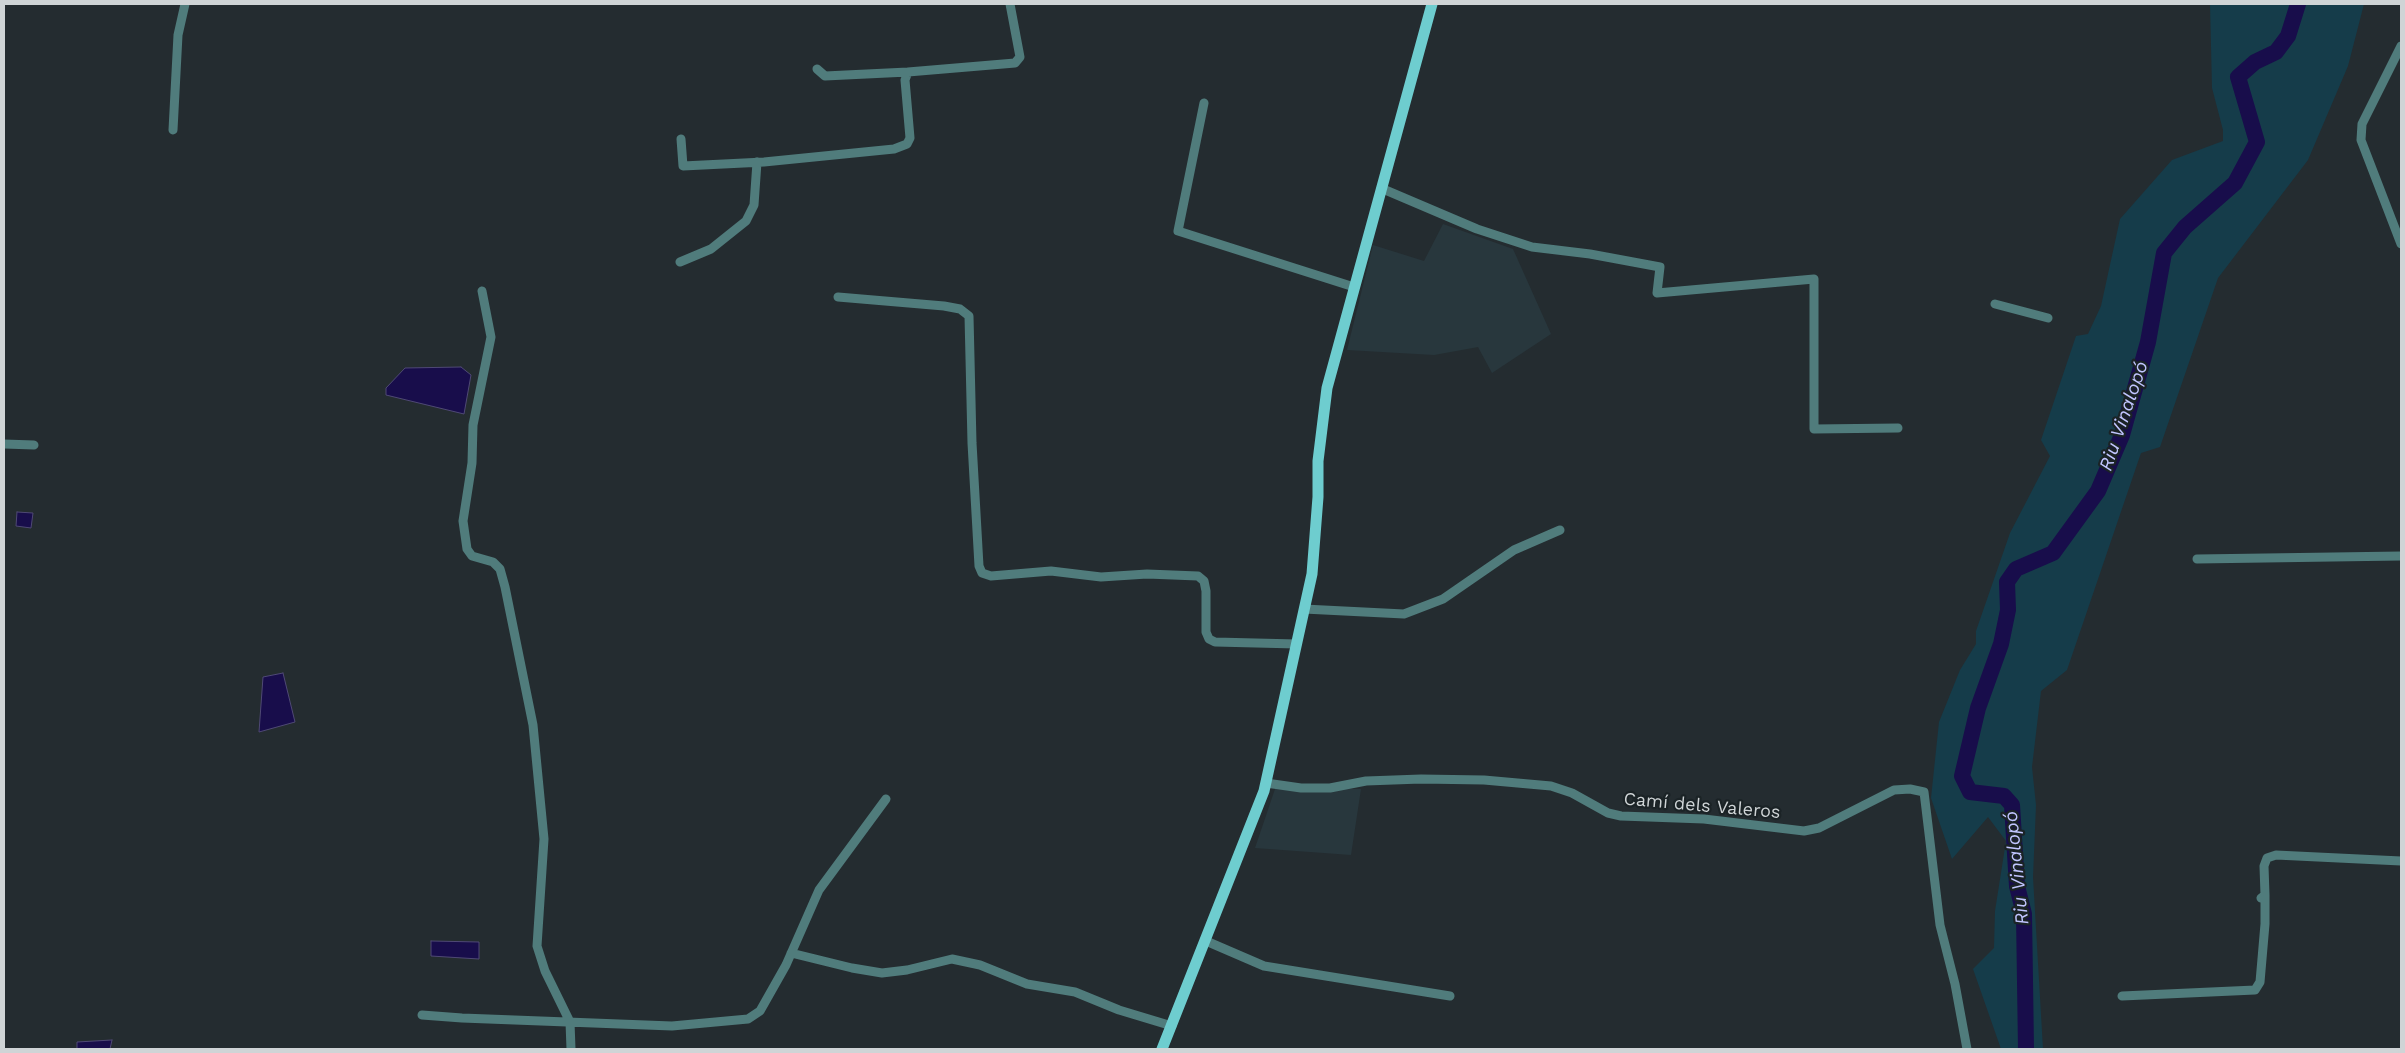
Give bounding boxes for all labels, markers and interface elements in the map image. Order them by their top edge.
water label: Riu Vinalopó [2095,358,2153,474]
street label: Camí dels Valeros [1623,788,1781,824]
water label: Riu Vinalopó [2000,810,2034,926]

